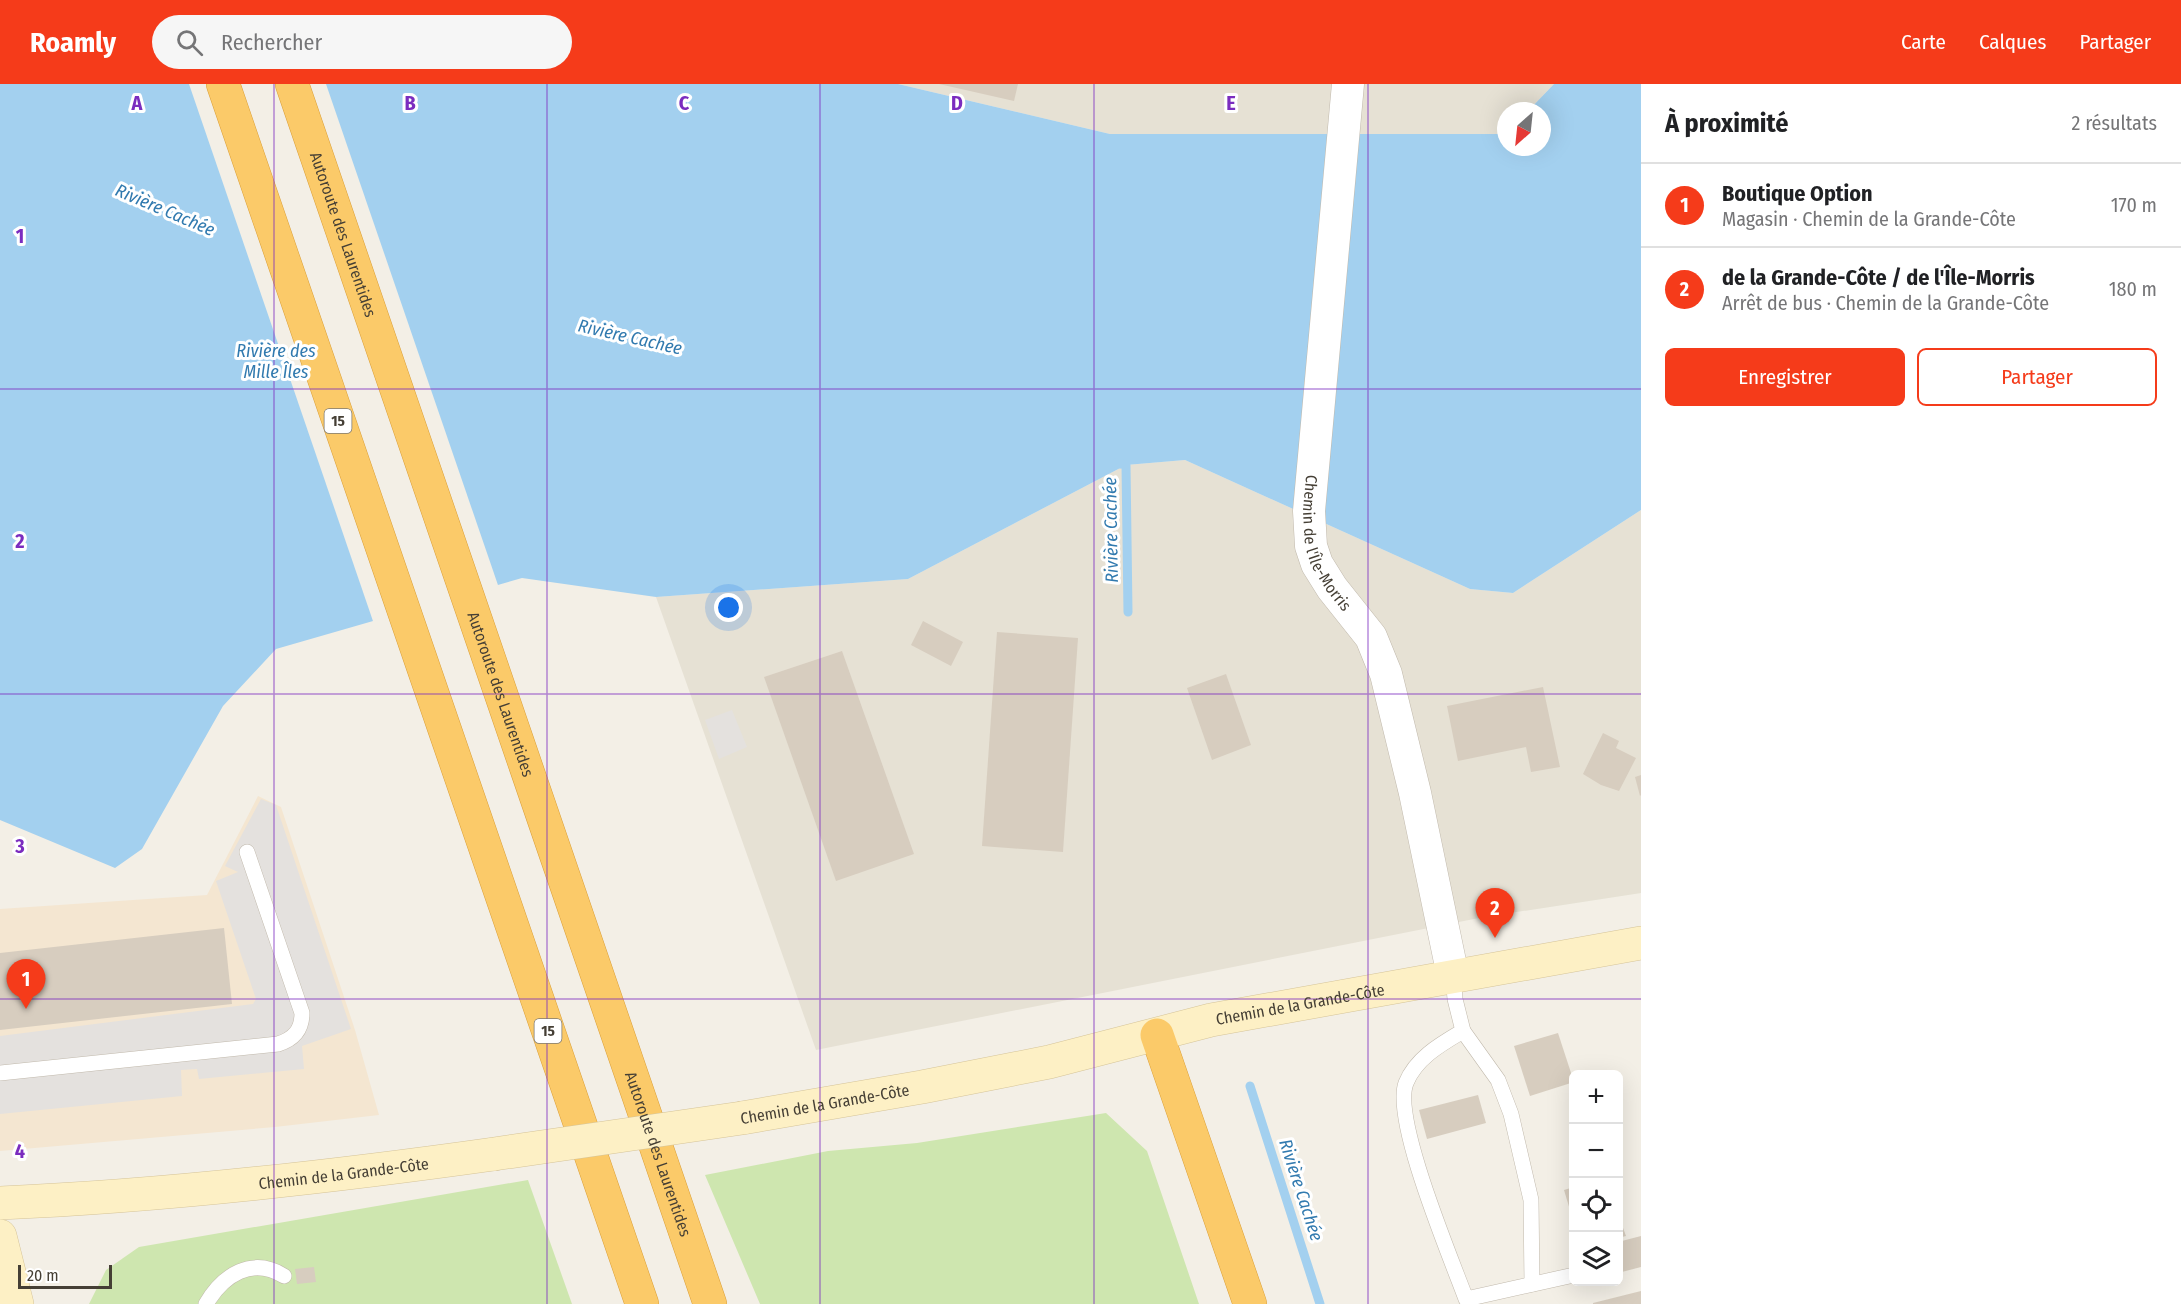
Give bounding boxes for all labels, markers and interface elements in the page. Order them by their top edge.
search box [152,15,572,69]
text: Roamly [30,26,116,59]
icon: search [173,26,206,59]
text: Rechercher [221,29,322,56]
text: Carte [1901,29,1946,55]
text: Calques [1979,29,2046,55]
text: Partager [2079,29,2151,55]
text: A [131,91,144,115]
text: B [404,91,416,115]
text: C [679,91,690,115]
text: D [951,91,963,115]
text: E [1226,91,1236,115]
north arrow [1497,102,1551,156]
text: À proximité [1665,108,1788,139]
text: 2 résultats [2072,111,2157,135]
street label: Autoroute des Laurentides [306,149,381,320]
water label: Rivière Cachée [112,179,218,241]
text: Boutique Option [1722,180,1873,207]
text: 1 [1680,193,1689,217]
text: 170 m [2111,193,2157,217]
text: Magasin · Chemin de la Grande-Côte [1722,207,2016,231]
text: 1 [16,224,24,248]
text: de la Grande-Côte / de l'Île-Morris [1722,264,2035,291]
text: 2 [1680,277,1689,301]
text: 180 m [2109,277,2157,301]
text: Arrêt de bus · Chemin de la Grande-Côte [1722,291,2049,315]
water label: Rivière Cachée [576,314,685,360]
water label: Rivière des Mille Îles [236,340,316,383]
button: Enregistrer [1665,348,1905,406]
button: Partager [1917,348,2157,406]
road number: 15 [324,409,352,433]
street label: Chemin de l'Île-Morris [1299,474,1356,614]
water label: Rivière Cachée [1099,476,1123,583]
text: 2 [14,529,25,553]
your location [714,593,743,622]
street label: Autoroute des Laurentides [464,609,538,779]
text: 3 [14,834,25,858]
pin: 2 [1476,888,1514,938]
pin: 1 [6,960,46,1009]
street label: Chemin de la Grande-Côte [1214,980,1386,1028]
road number: 15 [534,1019,562,1043]
street label: Autoroute des Laurentides [622,1069,696,1239]
map controls [1569,1070,1623,1286]
button: + [1569,1070,1623,1124]
street label: Chemin de la Grande-Côte [739,1080,911,1128]
button: − [1569,1124,1623,1178]
water label: Rivière Cachée [1274,1136,1328,1244]
text: 4 [15,1139,25,1163]
street label: Chemin de la Grande-Côte [258,1154,430,1193]
button: locate [1569,1178,1623,1232]
button: layers [1569,1232,1623,1286]
scale bar [18,1262,112,1290]
text: 20 m [27,1266,58,1285]

